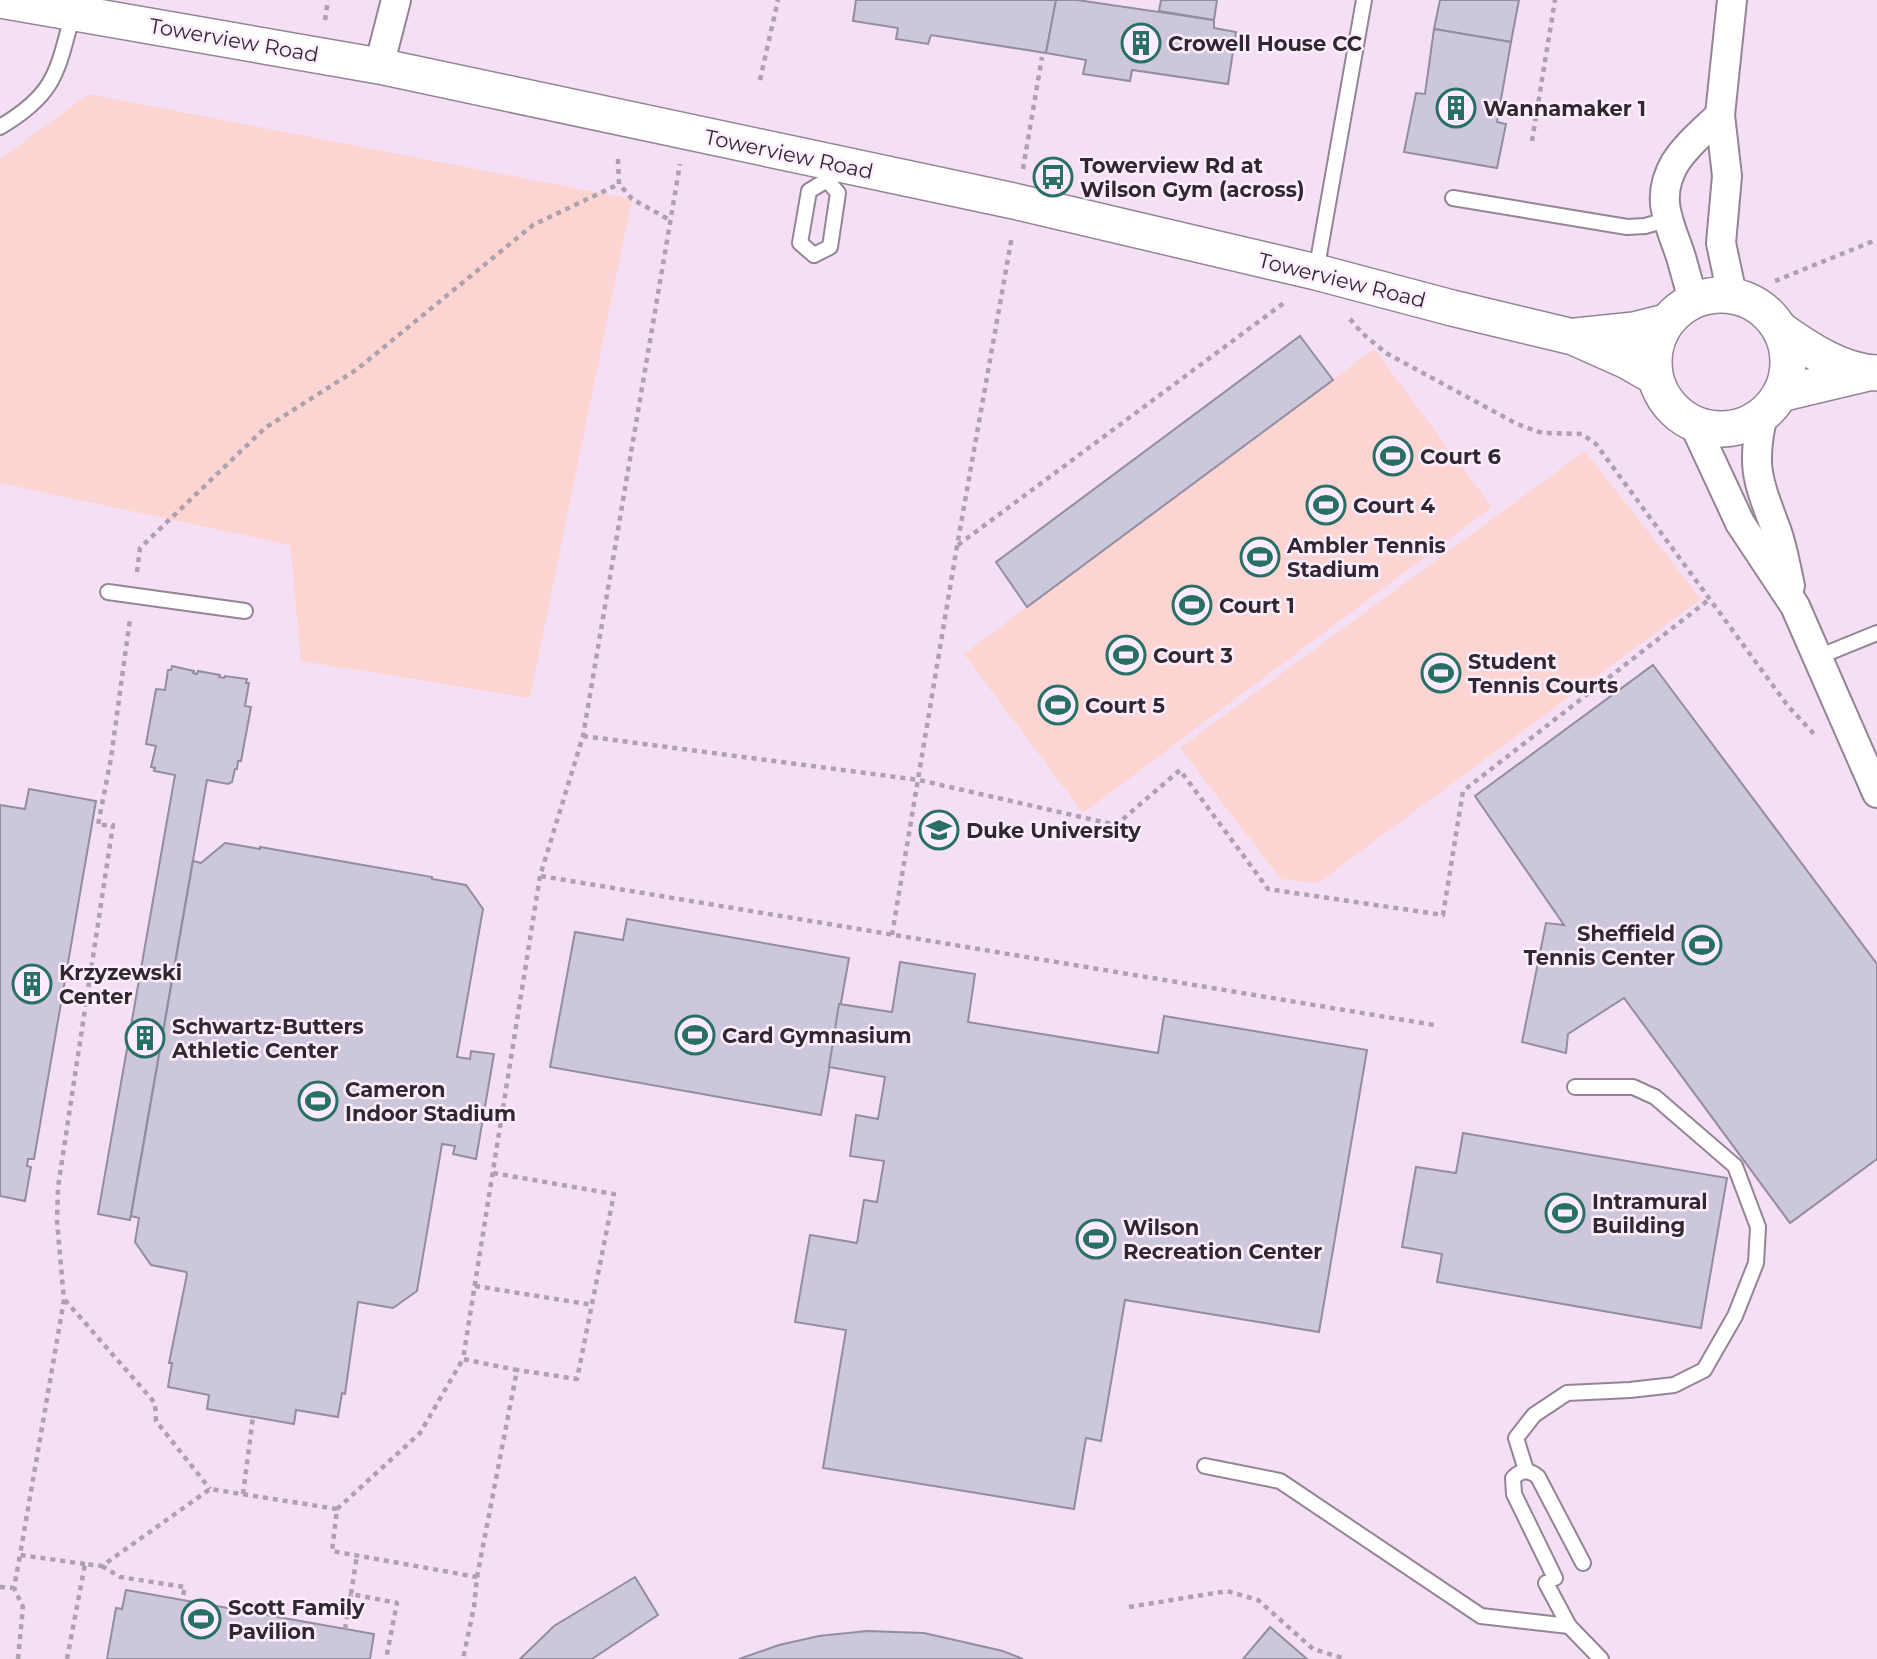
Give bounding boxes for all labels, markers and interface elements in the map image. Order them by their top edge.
street label: Towerview Road [147,13,321,67]
building icon: Crowell House CC [1120,22,1162,64]
place label: Crowell House CC [1168,31,1362,56]
building icon: Wannamaker 1 [1435,87,1477,129]
place label: Wannamaker 1 [1483,96,1646,121]
street label: Towerview Road [702,124,876,184]
place label: Towerview Rd at Wilson Gym (across) [1080,153,1304,202]
bus stop icon: Towerview Rd at Wilson Gym (across) [1032,156,1074,198]
street label: Towerview Road [1256,247,1428,313]
sports icon: Court 6 [1372,435,1414,477]
place label: Court 6 [1420,444,1501,469]
sports icon: Court 4 [1305,484,1347,526]
place label: Court 4 [1353,493,1435,518]
place label: Ambler Tennis Stadium [1286,533,1446,582]
sports icon: Ambler Tennis Stadium [1239,536,1281,578]
sports icon: Court 1 [1171,584,1213,626]
place label: Court 1 [1219,593,1295,618]
sports icon: Court 3 [1105,634,1147,676]
place label: Court 3 [1153,643,1233,668]
place label: Student Tennis Courts [1468,649,1618,698]
sports icon: Student Tennis Courts [1420,652,1462,694]
sports icon: Court 5 [1037,684,1079,726]
place label: Court 5 [1085,693,1165,718]
school or university icon: Duke University [918,809,960,851]
place label: Duke University [966,818,1141,843]
place label: Sheffield Tennis Center [1524,921,1675,970]
sports icon: Sheffield Tennis Center [1681,924,1723,966]
place label: Krzyzewski Center [59,960,182,1009]
building icon: Krzyzewski Center [11,963,53,1005]
place label: Schwartz-Butters Athletic Center [171,1014,364,1063]
sports icon: Card Gymnasium [674,1014,716,1056]
building icon: Schwartz-Butters Athletic Center [124,1017,166,1059]
place label: Card Gymnasium [722,1023,912,1048]
place label: Cameron Indoor Stadium [345,1077,516,1126]
sports icon: Cameron Indoor Stadium [297,1080,339,1122]
place label: Intramural Building [1592,1189,1708,1238]
sports icon: Intramural Building [1544,1192,1586,1234]
place label: Wilson Recreation Center [1123,1215,1322,1264]
sports icon: Wilson Recreation Center [1075,1218,1117,1260]
place label: Scott Family Pavilion [228,1595,365,1644]
sports icon: Scott Family Pavilion [180,1598,222,1640]

